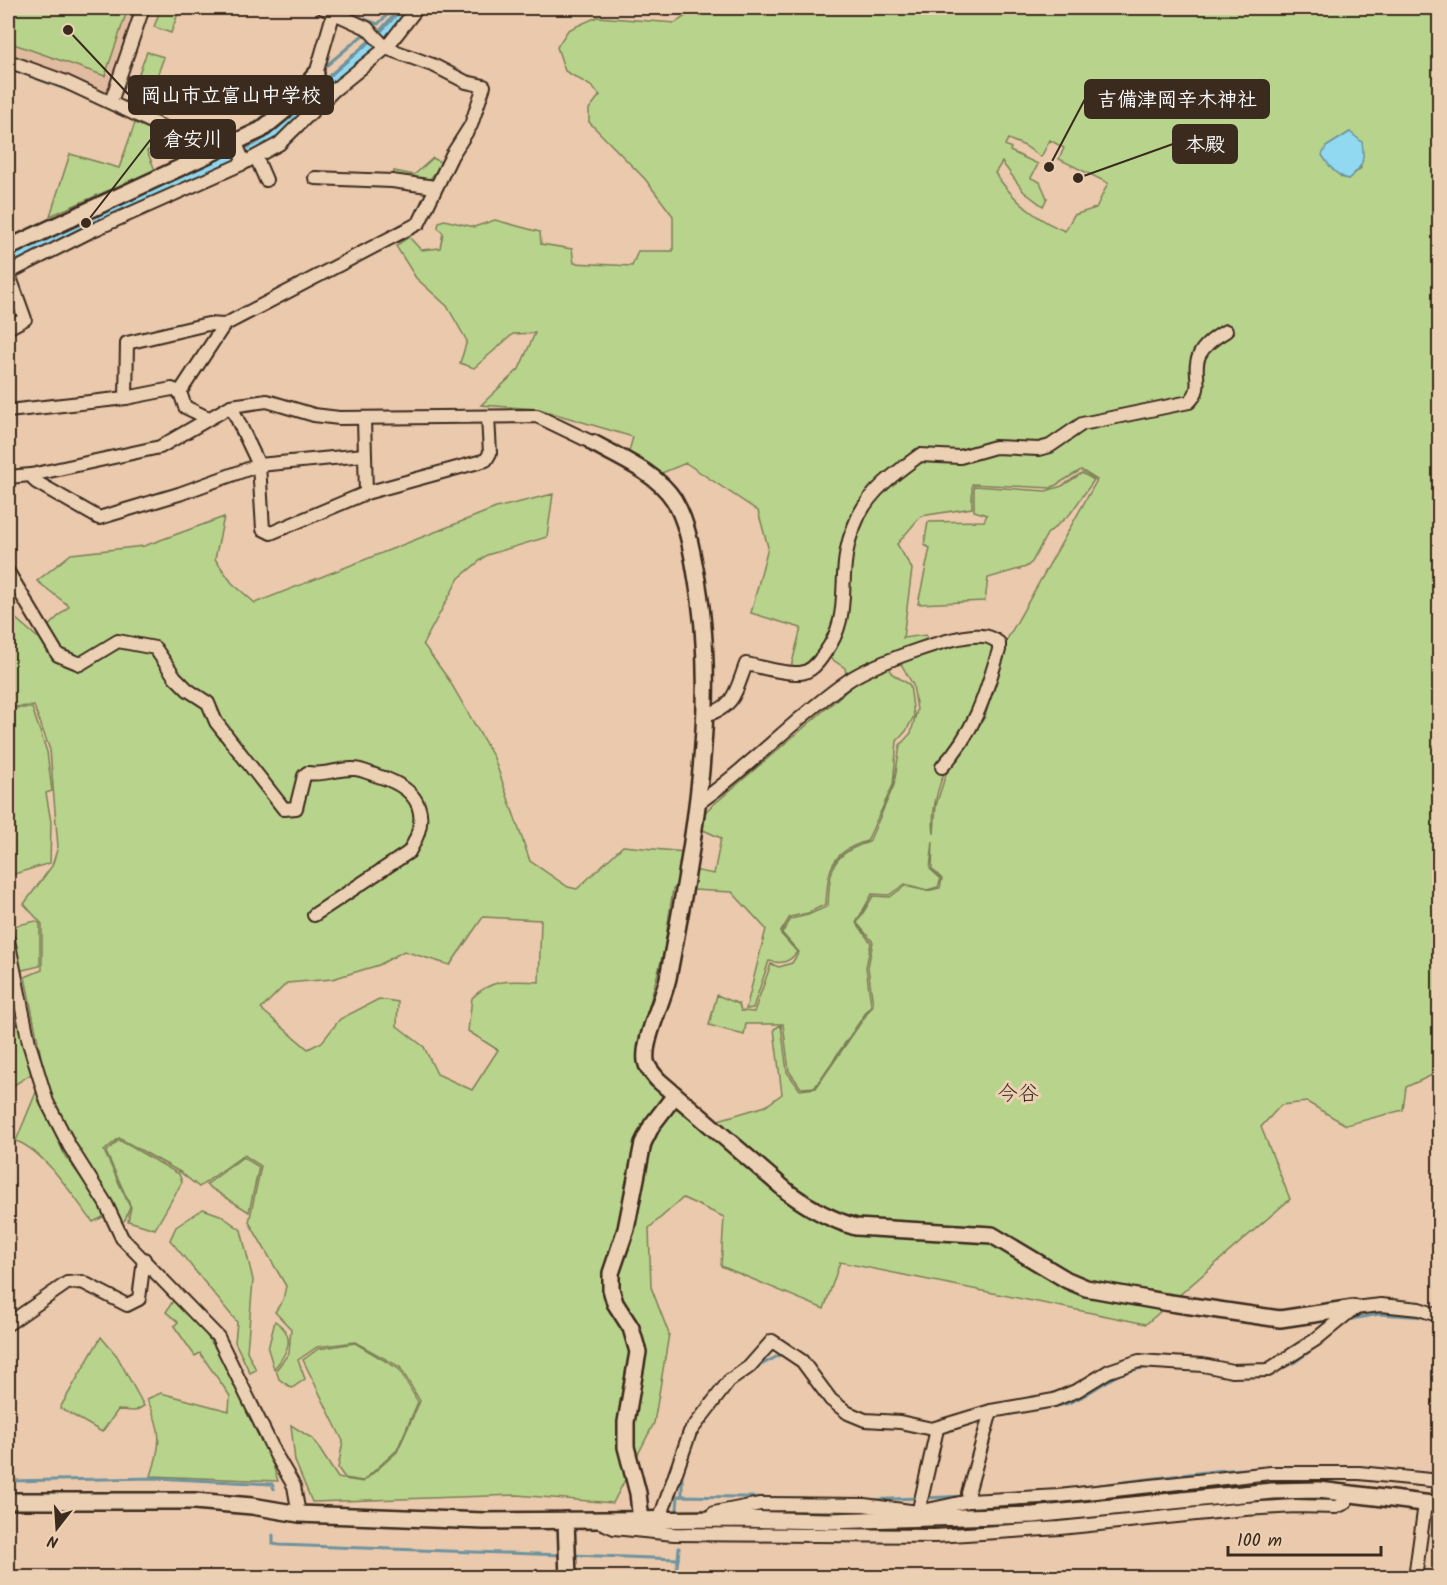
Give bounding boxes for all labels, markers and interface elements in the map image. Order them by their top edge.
callout: 岡山市立富山中学校 [129,76,333,114]
callout: 吉備津岡辛木神社 [1085,80,1269,118]
text: 岡山市立富山中学校 [141,81,321,113]
text: 吉備津岡辛木神社 [1097,85,1257,117]
callout: 倉安川 [151,120,235,158]
text: 倉安川 [163,125,223,157]
callout: 本殿 [1173,125,1237,163]
text: 本殿 [1185,130,1225,162]
district label: 今谷 [997,1078,1039,1111]
north arrow [27,1498,87,1558]
scale bar [1228,1519,1381,1557]
text: N [45,1527,62,1554]
text: 100 m [1237,1527,1282,1556]

